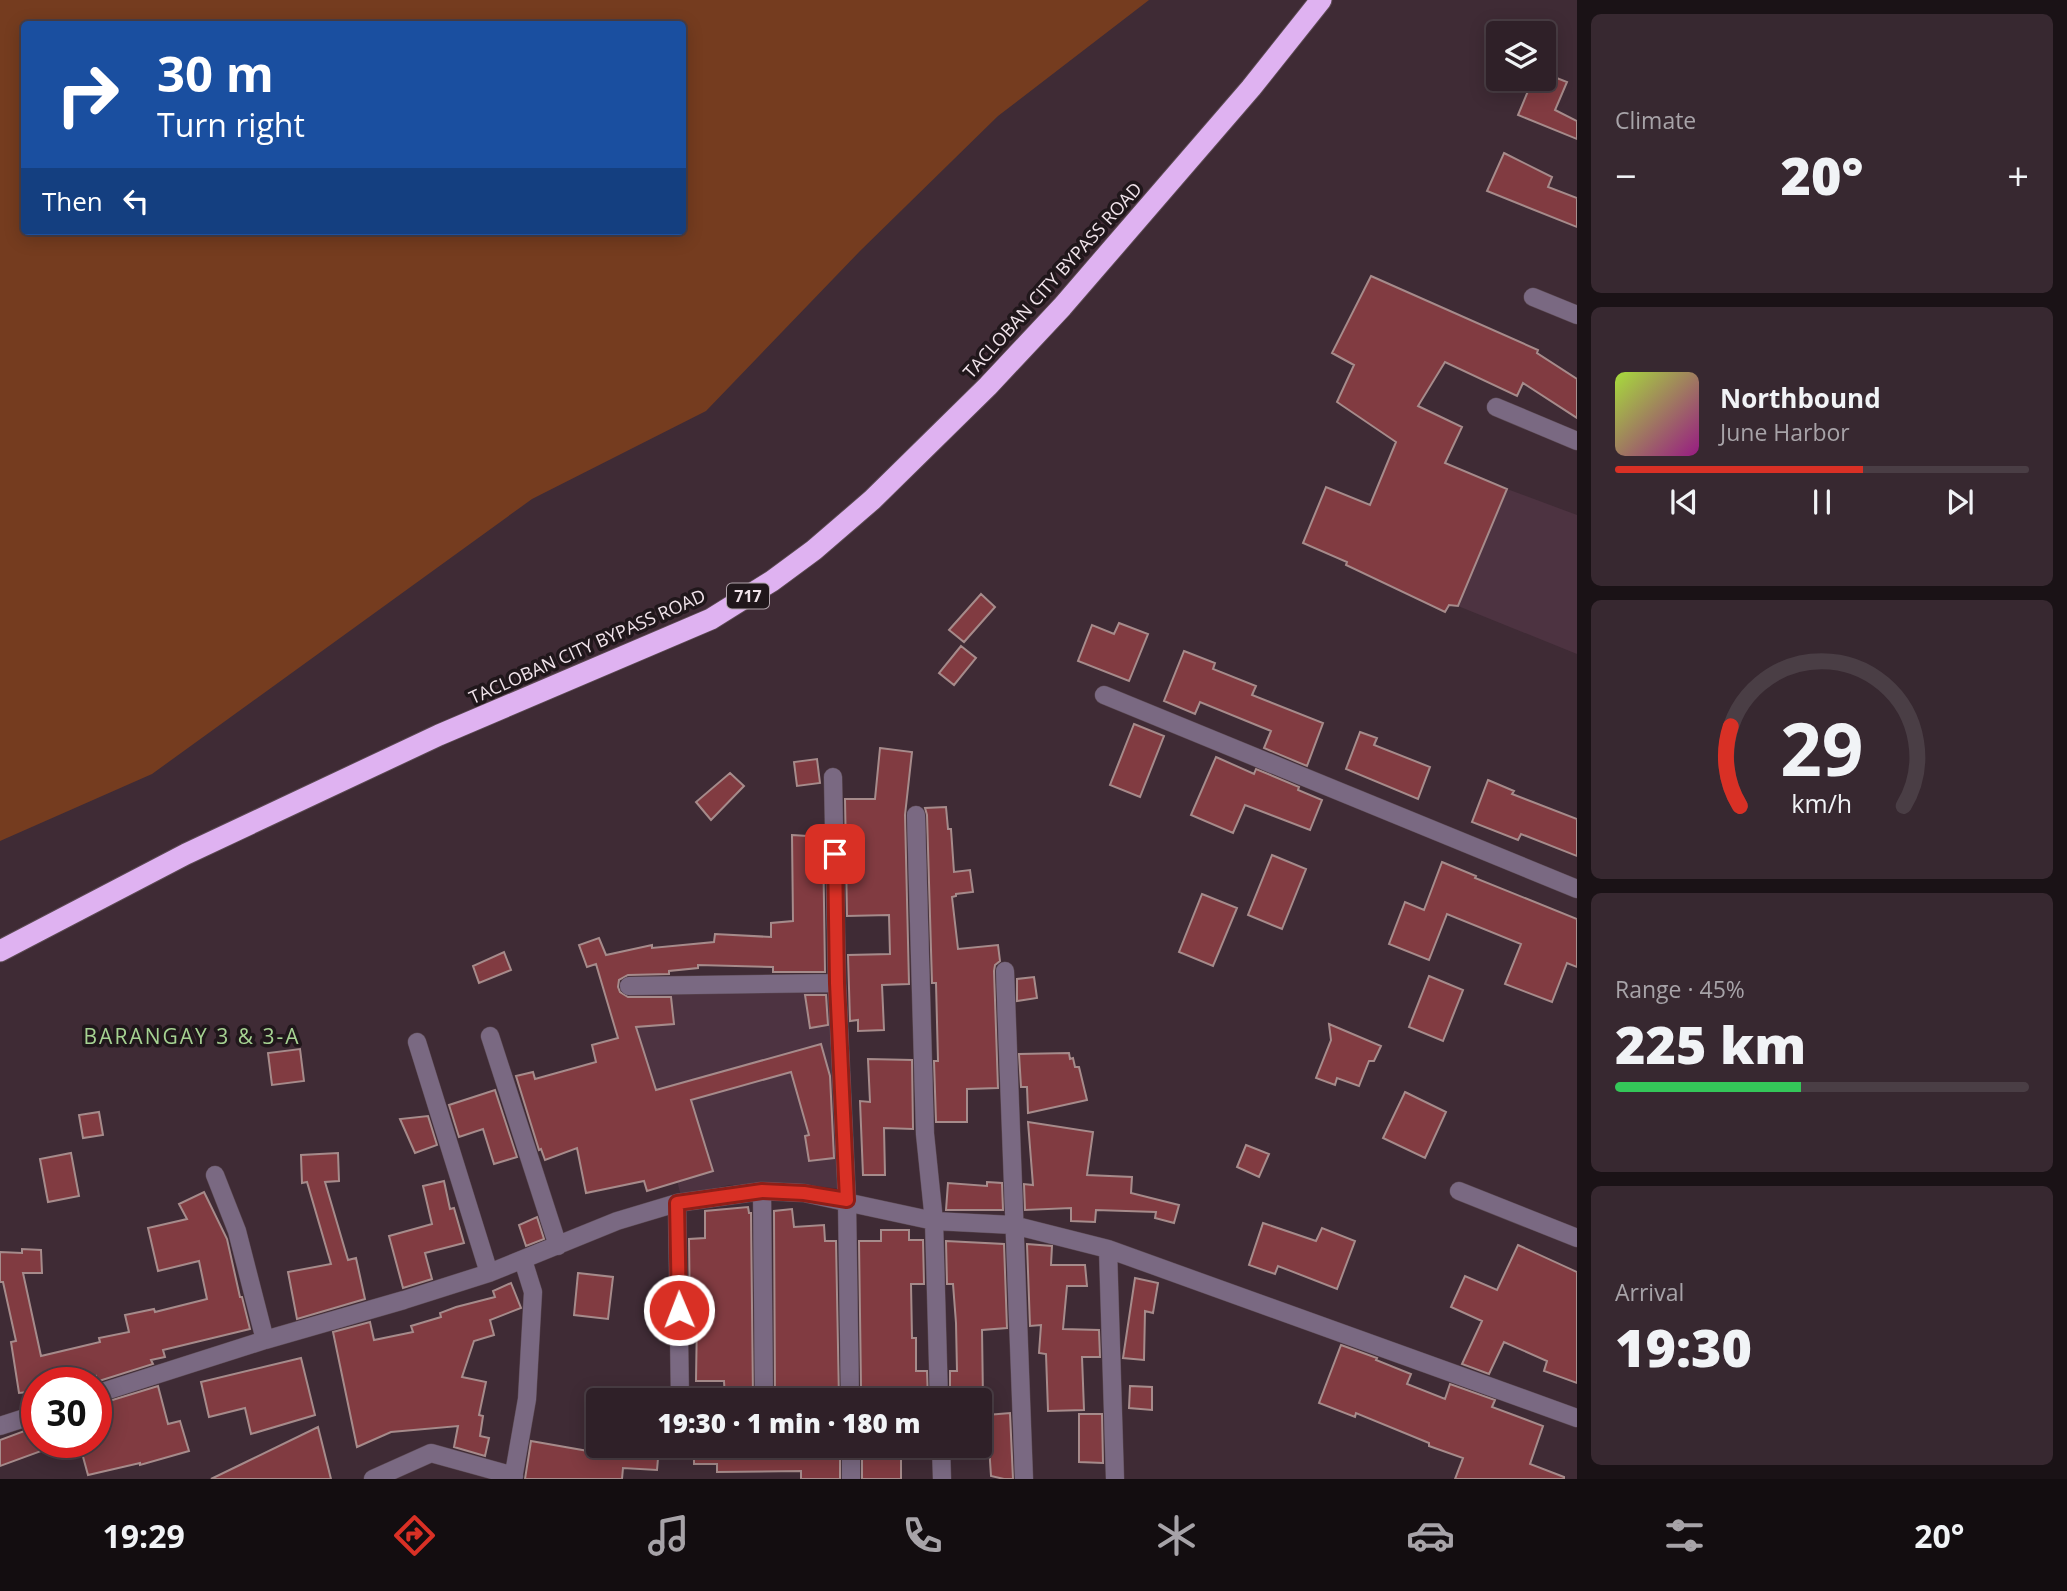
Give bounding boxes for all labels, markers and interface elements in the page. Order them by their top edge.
map controls [1486,21,1556,91]
button: layers [1486,21,1556,91]
text: 30 m [157,40,274,106]
icon: right [42,49,133,140]
text: Turn right [157,103,305,146]
text: Climate [1615,104,1696,136]
text: 20° [1781,139,1863,210]
text: − [1615,149,1637,201]
text: + [2007,149,2029,201]
street label: TACLOBAN CITY BYPASS ROAD [957,177,1147,383]
icon: left [117,182,155,220]
text: Then [42,183,103,219]
text: Northbound [1720,380,1881,416]
text: June Harbor [1720,416,1850,448]
icon: previous [1665,483,1703,521]
icon: pause [1803,483,1841,521]
icon: next [1941,483,1979,521]
street label: TACLOBAN CITY BYPASS ROAD [465,583,709,709]
road number: 717 [727,583,769,608]
text: 29 [1780,698,1864,797]
text: km/h [1792,785,1852,819]
pin [805,824,865,884]
icon: arrive [816,835,854,873]
text: Range · 45% [1615,973,1745,1005]
text: 225 km [1615,1008,1806,1079]
district label: BARANGAY 3 & 3-A [84,1022,300,1050]
position arrow [642,1273,716,1347]
text: Arrival [1615,1276,1684,1308]
text: 19:30 [1615,1311,1752,1382]
speed limit sign: 30 [21,1367,112,1458]
text: 19:30 · 1 min · 180 m [658,1405,920,1441]
icon: directions [390,1511,439,1560]
icon: music [644,1511,693,1560]
icon: phone [898,1511,947,1560]
icon: climate [1152,1511,1201,1560]
icon: car [1406,1511,1455,1560]
icon: filters [1660,1511,1709,1560]
text: 19:29 [103,1514,185,1557]
text: 20° [1914,1514,1964,1557]

